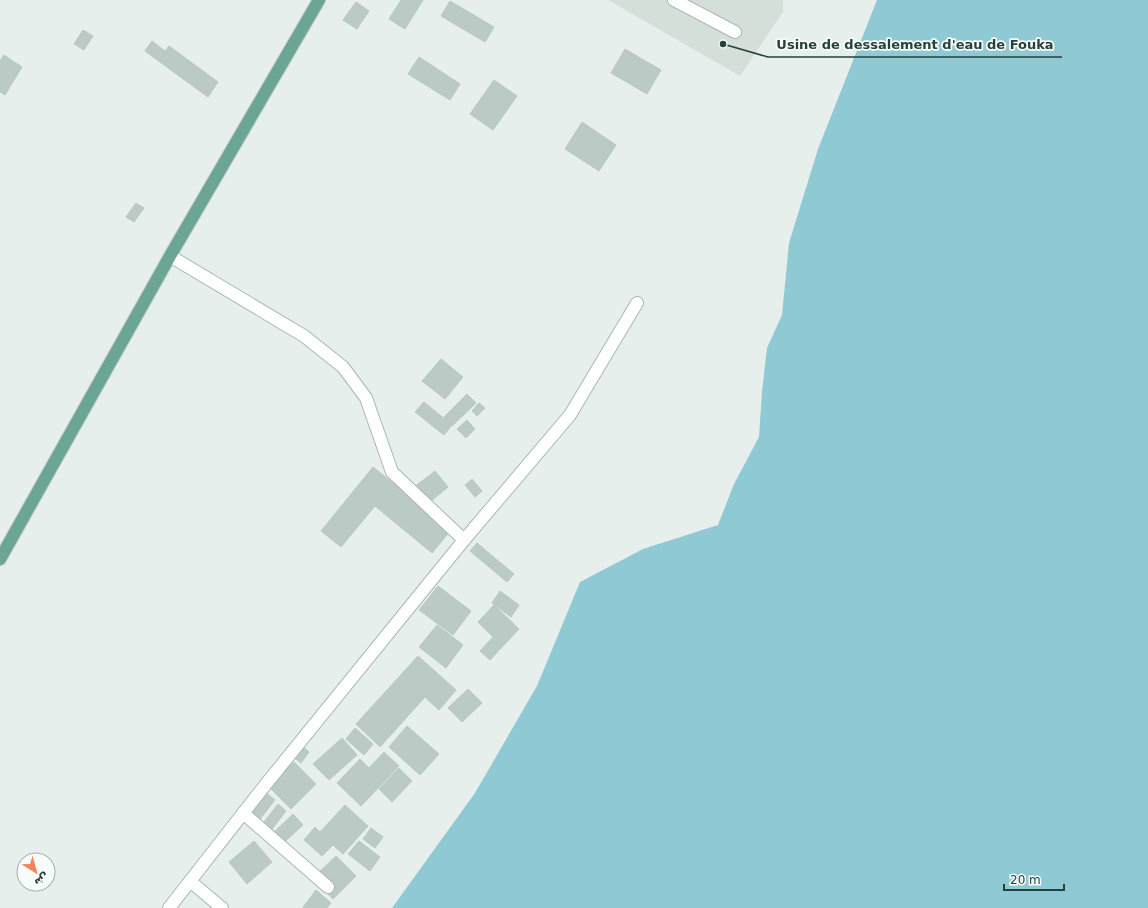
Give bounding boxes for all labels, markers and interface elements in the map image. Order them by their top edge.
callout: Usine de dessalement d'eau de Fouka [768,32,1062,57]
text: Usine de dessalement d'eau de Fouka [776,37,1054,52]
north arrow [16,852,56,892]
scale bar [1004,866,1064,892]
text: ش [32,870,52,889]
text: 20 m [1010,873,1041,887]

